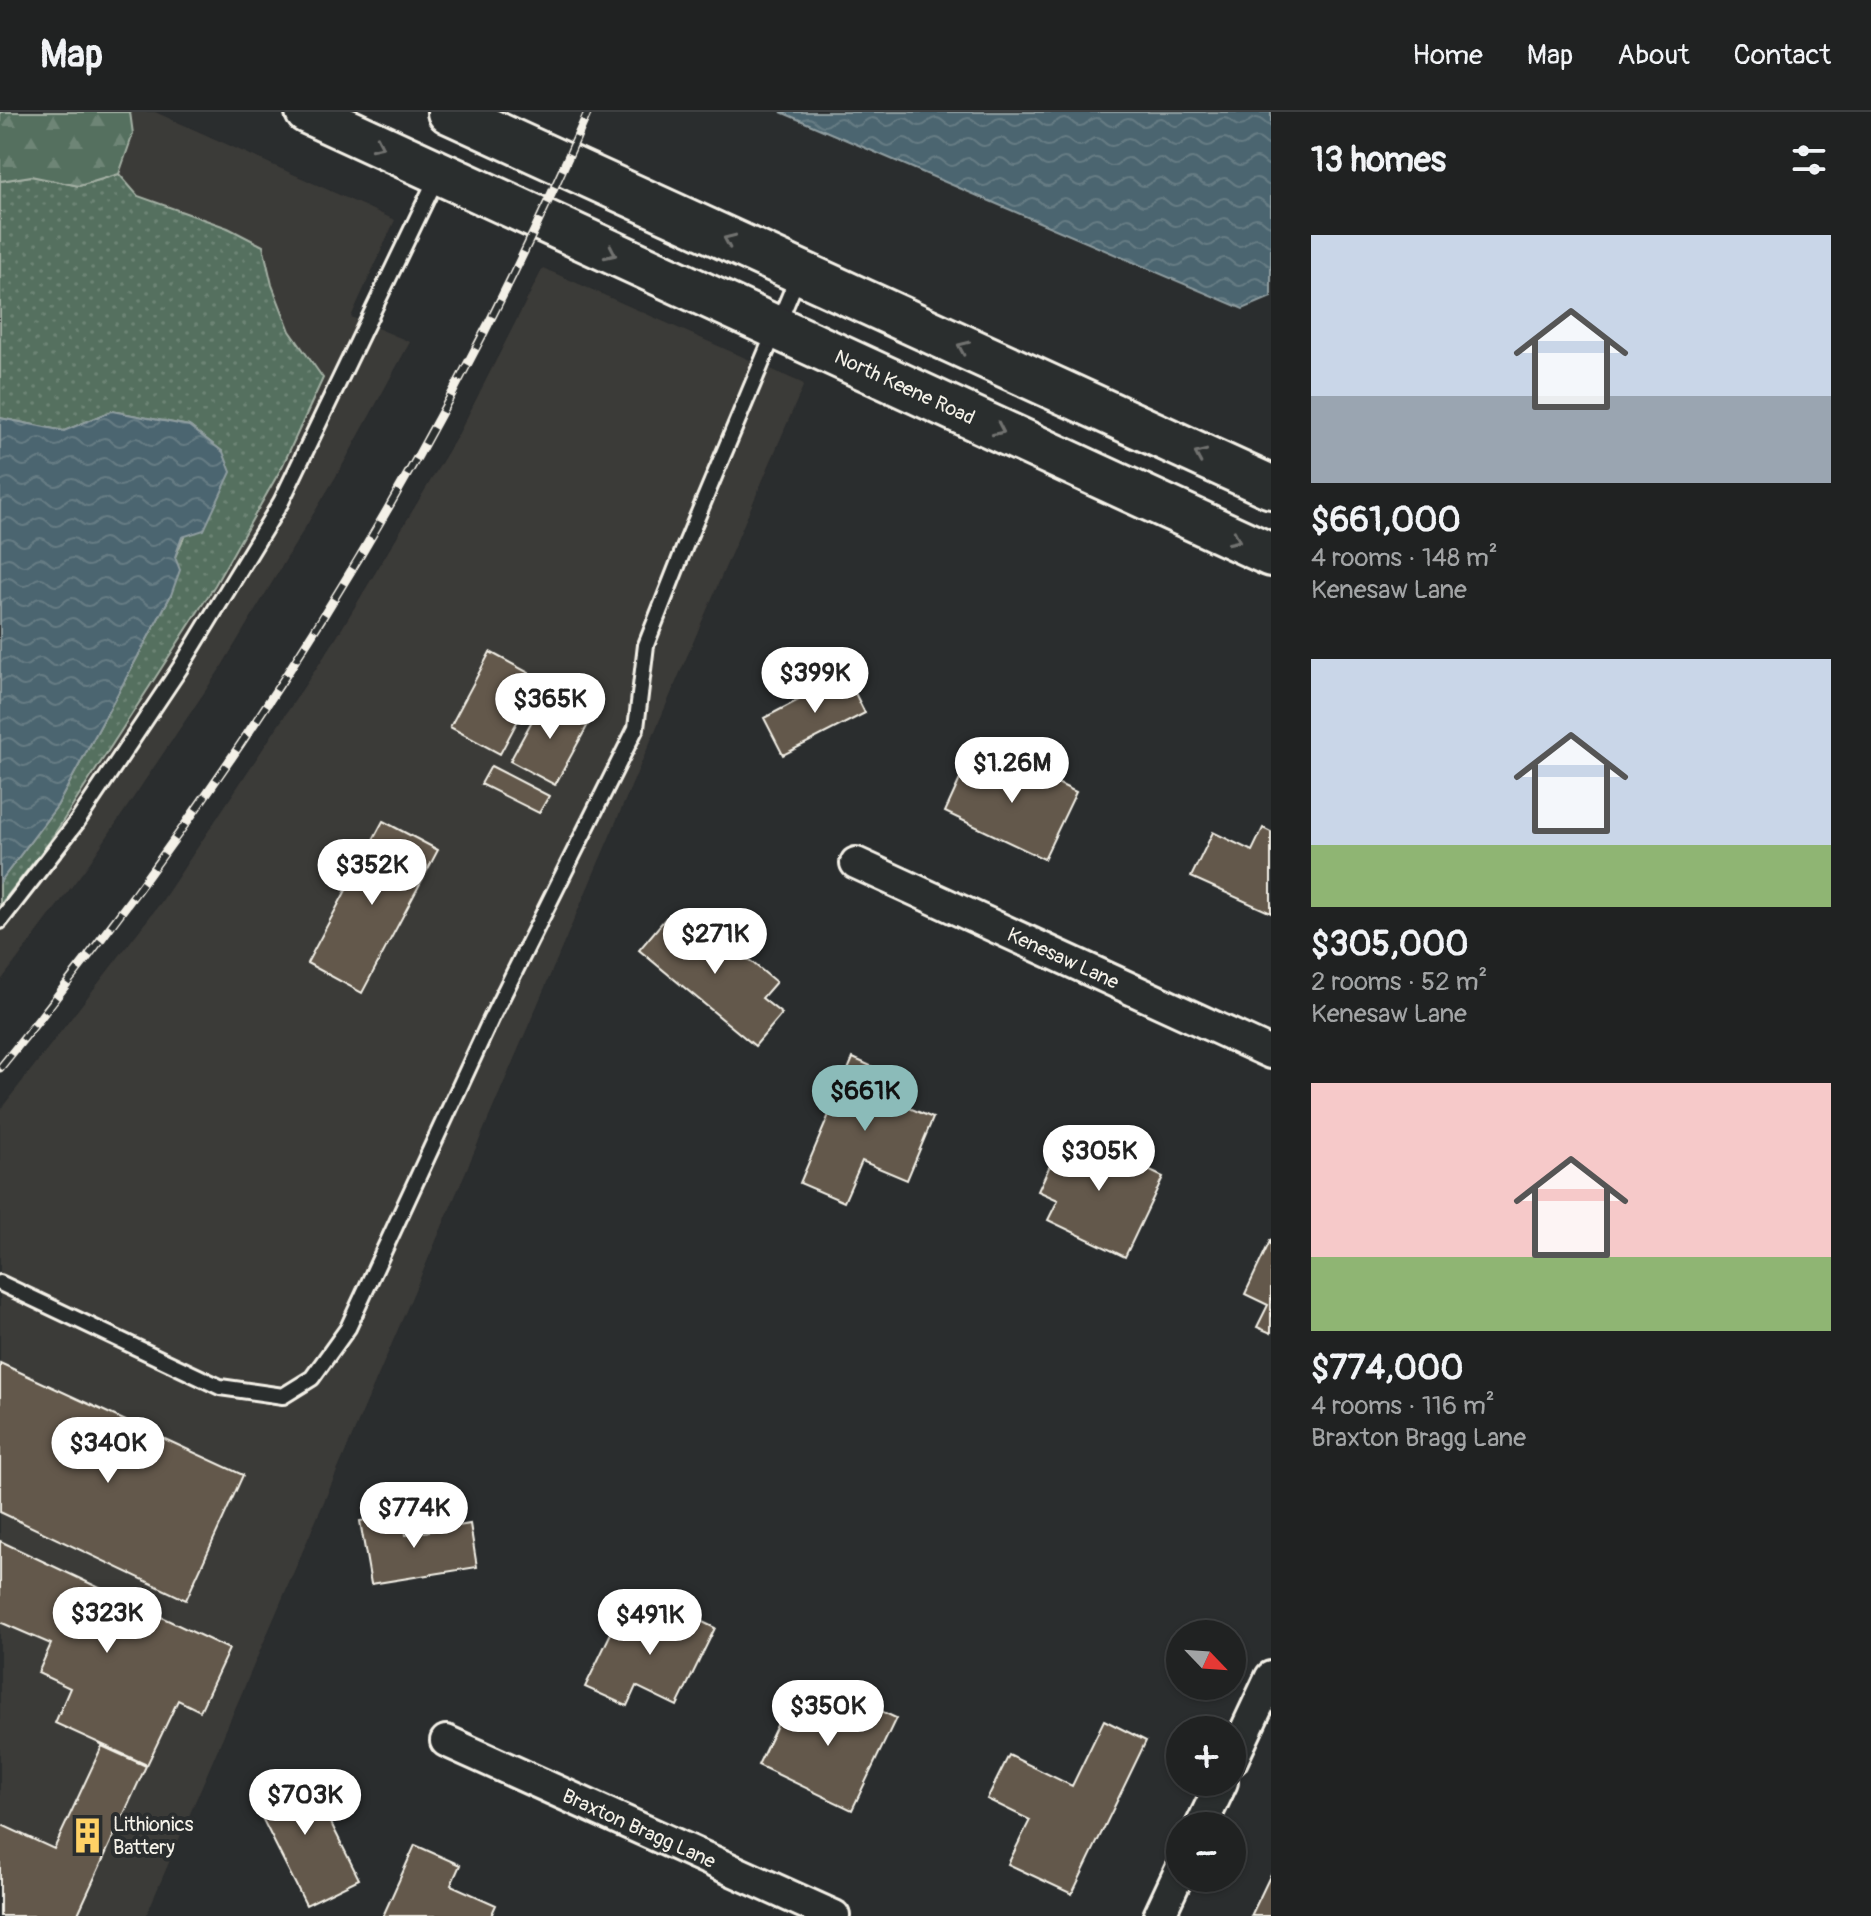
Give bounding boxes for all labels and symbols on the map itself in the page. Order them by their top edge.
one-way arrow [370,135,385,151]
one-way arrow [722,234,737,250]
one-way arrow [602,243,617,259]
one-way arrow [957,341,972,357]
street label: North Keene Road [831,344,979,430]
one-way arrow [990,421,1005,437]
one-way arrow [1194,448,1208,464]
one-way arrow [1227,529,1241,545]
pin: $399K [759,647,871,715]
pin: $365K [494,673,606,741]
pin: $1.26M [947,737,1077,805]
pin: $352K [316,839,428,907]
pin: $271K [659,908,771,976]
street label: Kenesaw Lane [1003,922,1123,995]
pin: $661K [809,1065,921,1133]
pin: $305K [1043,1125,1155,1193]
pin: $340K [52,1417,164,1485]
pin: $774K [358,1482,470,1550]
pin: $323K [51,1587,163,1655]
pin: $491K [594,1589,706,1657]
north arrow [1166,1620,1246,1700]
pin: $350K [772,1680,884,1748]
pin: $703K [249,1769,361,1837]
street label: Braxton Bragg Lane [558,1783,720,1874]
place label: Lithionics Battery [113,1812,194,1860]
building icon: Lithionics Battery [68,1817,106,1855]

